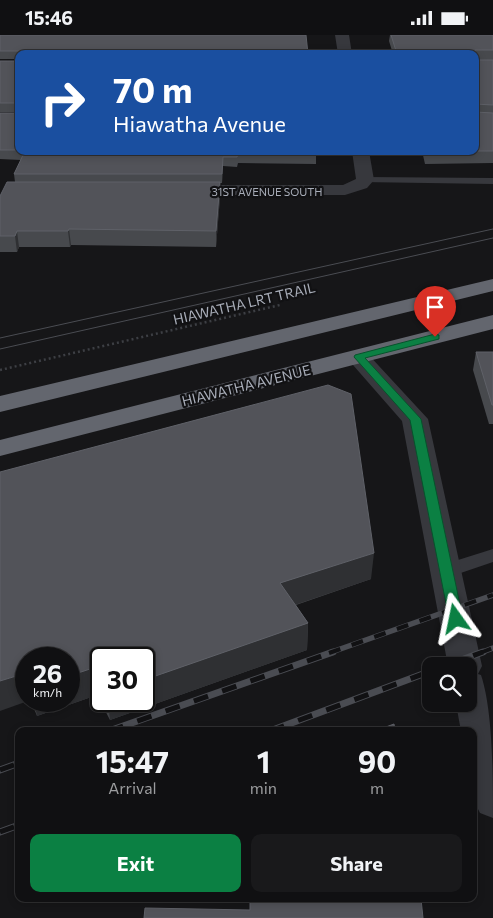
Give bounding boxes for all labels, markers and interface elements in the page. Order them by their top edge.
text: 15:46 [25,6,73,29]
text: 70 m [113,67,193,110]
icon: right [30,70,95,135]
text: Hiawatha Avenue [113,110,286,137]
street label: 31ST AVENUE SOUTH [211,185,323,198]
street label: HIAWATHA LRT TRAIL [171,278,317,328]
pin [414,286,456,337]
icon: arrive [421,293,449,321]
street label: HIAWATHA AVENUE [180,361,312,409]
position arrow [429,592,481,644]
speed limit sign: 30 [90,647,155,712]
map controls [422,657,477,712]
button: search [422,657,477,712]
text: 26 [33,658,62,688]
text: km/h [33,685,62,699]
text: 15:47 [96,742,169,779]
text: 1 [257,742,270,779]
text: 90 [358,742,396,779]
text: Arrival [108,778,157,797]
text: min [250,778,277,797]
text: m [370,778,384,797]
button: Exit [30,834,241,892]
button: Share [251,834,462,892]

